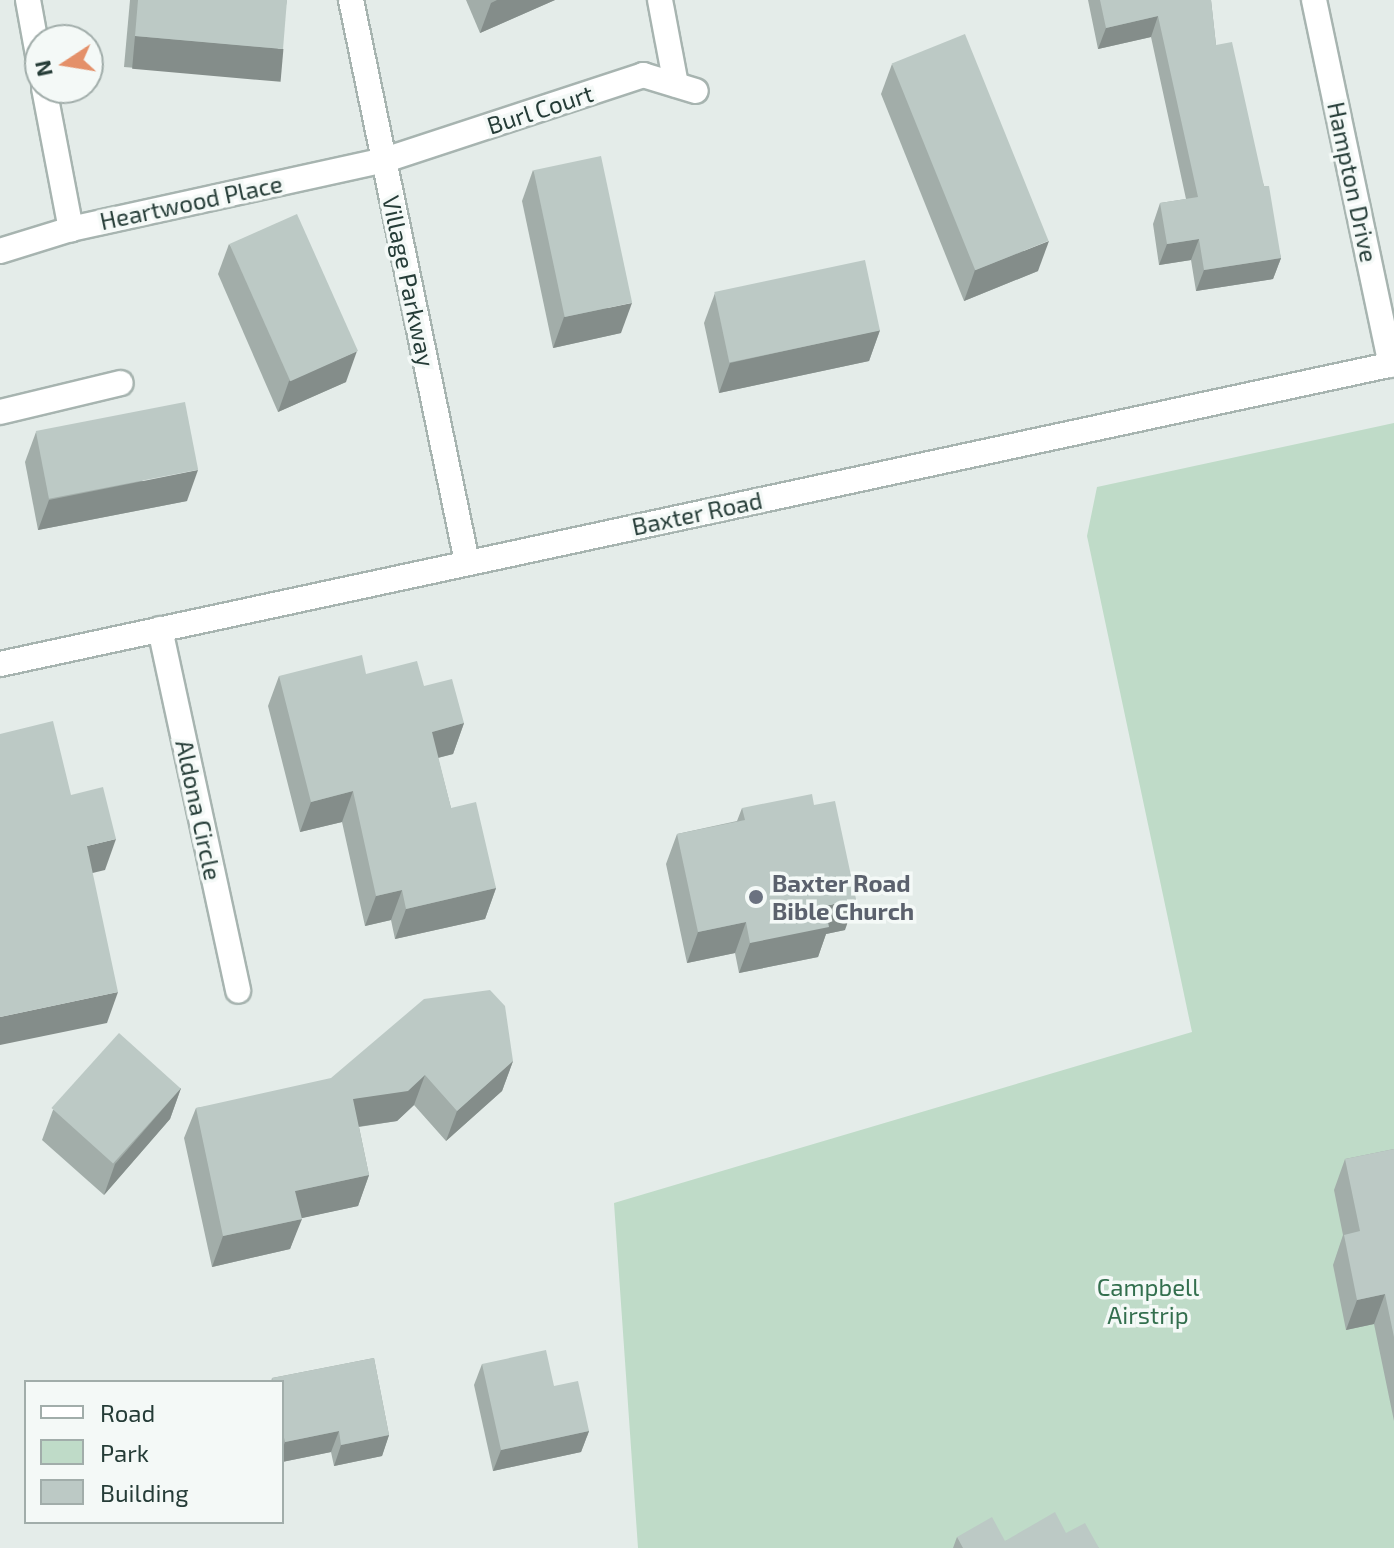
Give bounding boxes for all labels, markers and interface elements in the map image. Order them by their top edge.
north arrow [24,24,104,104]
text: N [28,58,57,79]
street label: Burl Court [483,78,597,140]
street label: Hampton Drive [1322,99,1384,265]
street label: Heartwood Place [97,169,285,235]
street label: Village Parkway [377,193,441,369]
street label: Baxter Road [629,485,765,541]
street label: Aldona Circle [170,737,228,883]
place label: Baxter Road Bible Church [772,869,914,925]
marker: Baxter Road Bible Church [747,888,765,906]
park label: Campbell Airstrip [1097,1273,1199,1329]
legend [24,1380,284,1524]
text: Road [100,1398,155,1427]
text: Park [100,1438,149,1467]
text: Building [100,1478,189,1507]

